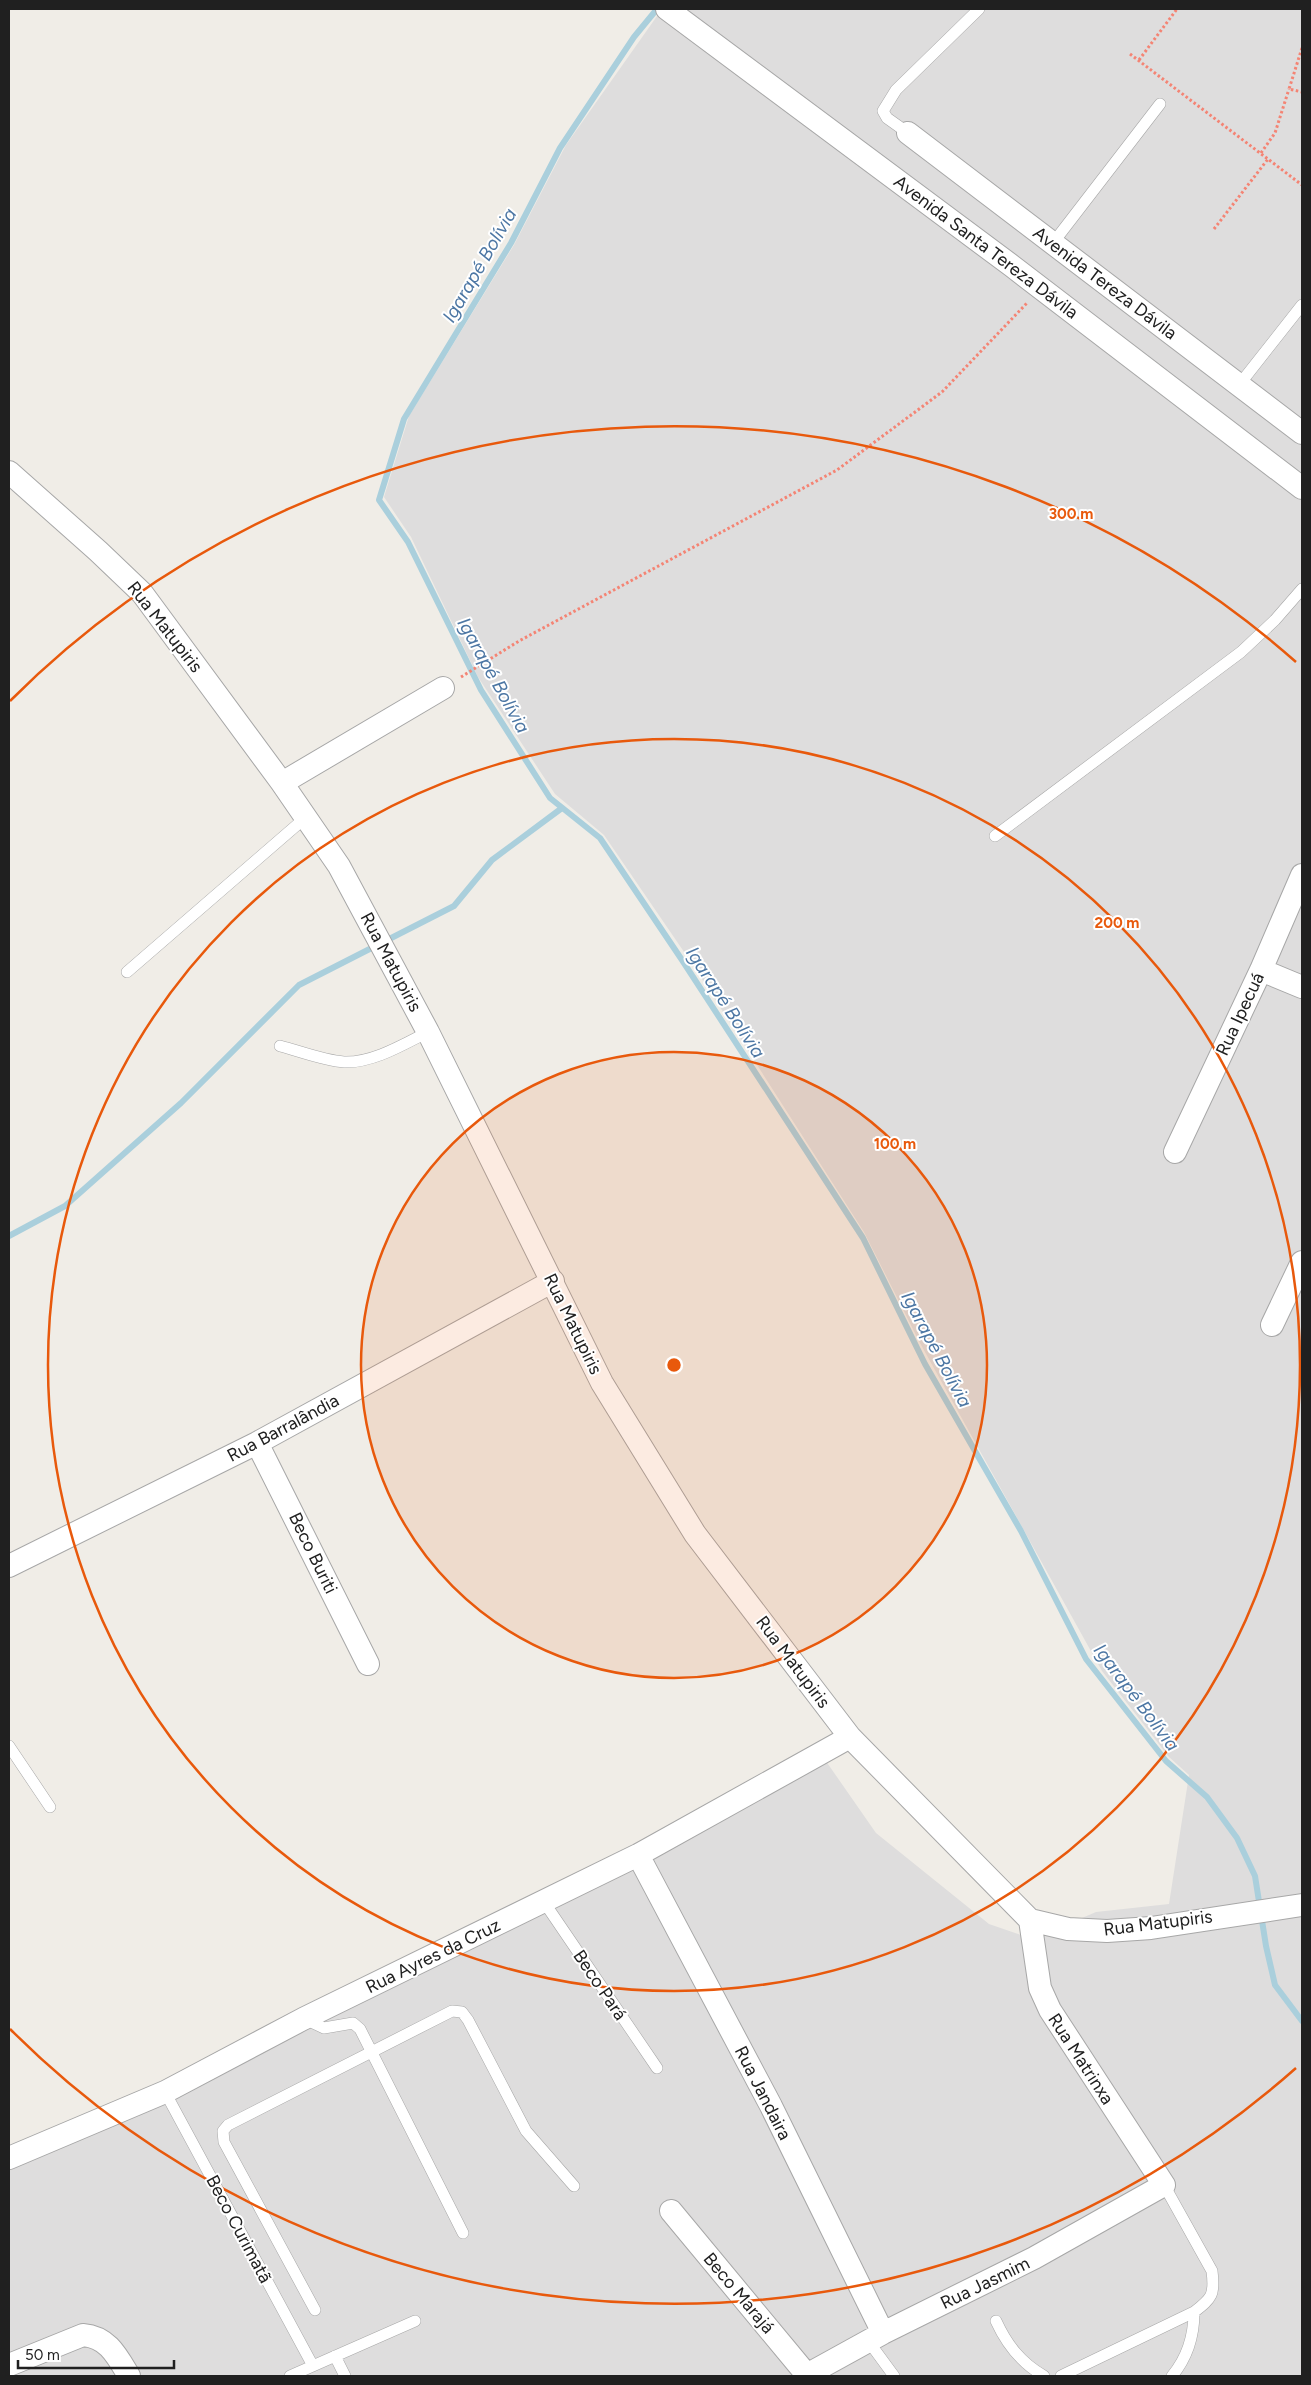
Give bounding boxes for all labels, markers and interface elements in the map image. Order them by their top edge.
street label: Avenida Santa Tereza Dávila [889,170,1083,324]
water label: Igarapé Bolívia [437,204,521,326]
street label: Avenida Tereza Dávila [1029,222,1181,344]
text: 300 m [1049,505,1093,523]
street label: Rua Matupiris [123,577,207,677]
water label: Igarapé Bolívia [452,614,535,737]
street label: Rua Matupiris [356,908,426,1016]
text: 200 m [1095,914,1139,932]
water label: Igarapé Bolívia [681,942,770,1062]
street label: Rua Ipecuá [1211,969,1269,1059]
text: 100 m [874,1135,916,1153]
street label: Rua Matupiris [539,1270,607,1378]
water label: Igarapé Bolívia [896,1287,977,1411]
centre of rings [665,1356,683,1374]
street label: Rua Barralândia [223,1389,343,1467]
street label: Beco Buriti [284,1509,342,1597]
street label: Rua Matupiris [751,1612,835,1712]
water label: Igarapé Bolívia [1089,1639,1184,1755]
street label: Rua Matupiris [1102,1905,1214,1941]
street label: Rua Ayres da Cruz [362,1914,504,1998]
street label: Beco Pará [568,1946,632,2024]
street label: Rua Matrinxa [1043,2009,1119,2109]
street label: Rua Jandaira [730,2042,796,2144]
street label: Beco Curimatã [201,2171,277,2287]
street label: Beco Marajá [699,2248,779,2338]
street label: Rua Jasmim [937,2252,1033,2314]
scale bar [18,2338,174,2370]
text: 50 m [25,2346,60,2364]

